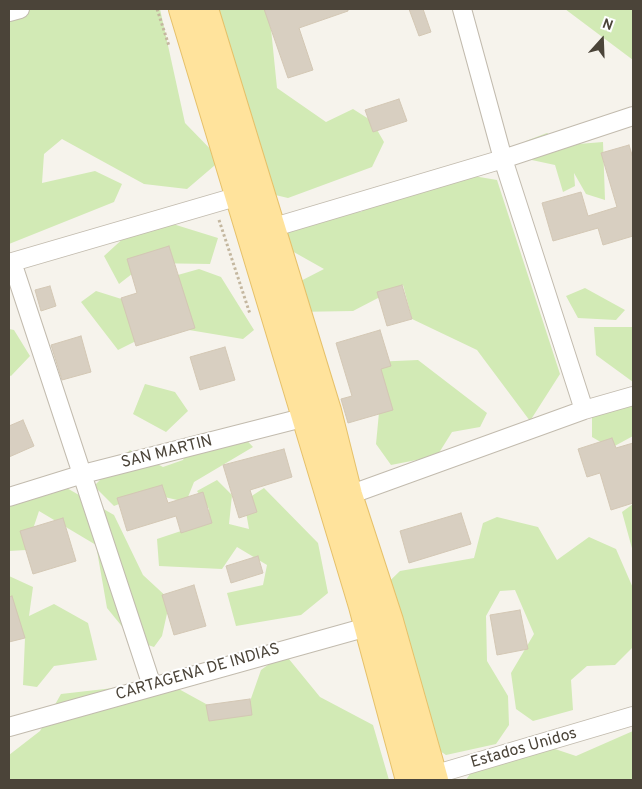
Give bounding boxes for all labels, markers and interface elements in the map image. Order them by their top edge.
north arrow [577,15,627,65]
text: N [600,16,615,35]
street label: SAN MARTIN [119,432,215,474]
street label: CARTAGENA DE INDIAS [114,640,282,706]
street label: Estados Unidos [469,725,579,773]

